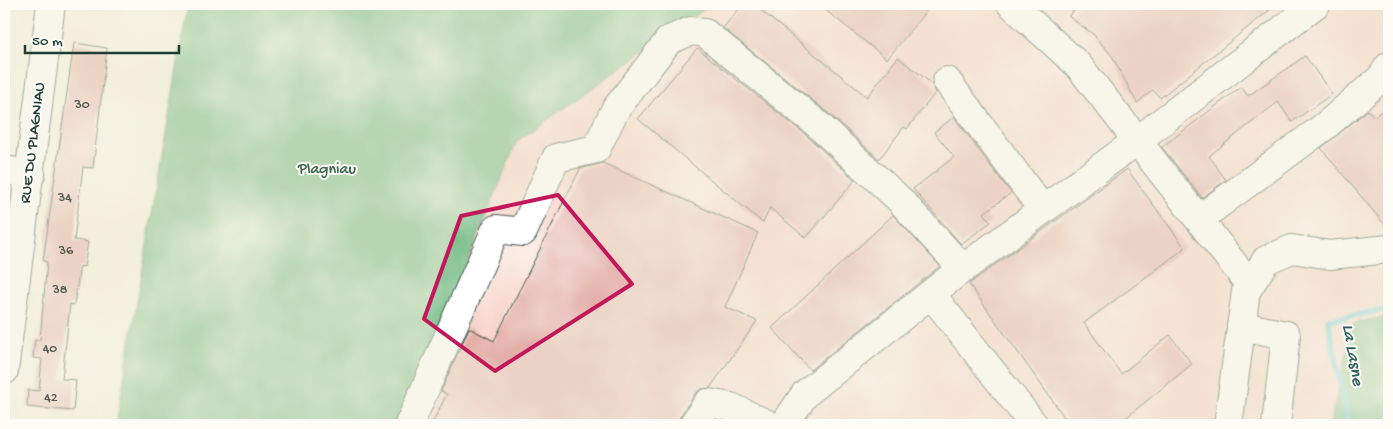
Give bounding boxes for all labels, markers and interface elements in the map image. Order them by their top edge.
scale bar [25,22,179,54]
text: 50 m [32,33,63,51]
street label: RUE DU PLAGNIAU [17,81,51,205]
house number: 30 [73,97,90,114]
park label: Plagniau [297,161,356,180]
house number: 34 [57,190,72,207]
house number: 36 [58,243,74,260]
house number: 38 [52,282,68,299]
water label: La Lasne [1336,323,1368,388]
house number: 40 [43,341,57,358]
house number: 42 [44,390,58,407]

